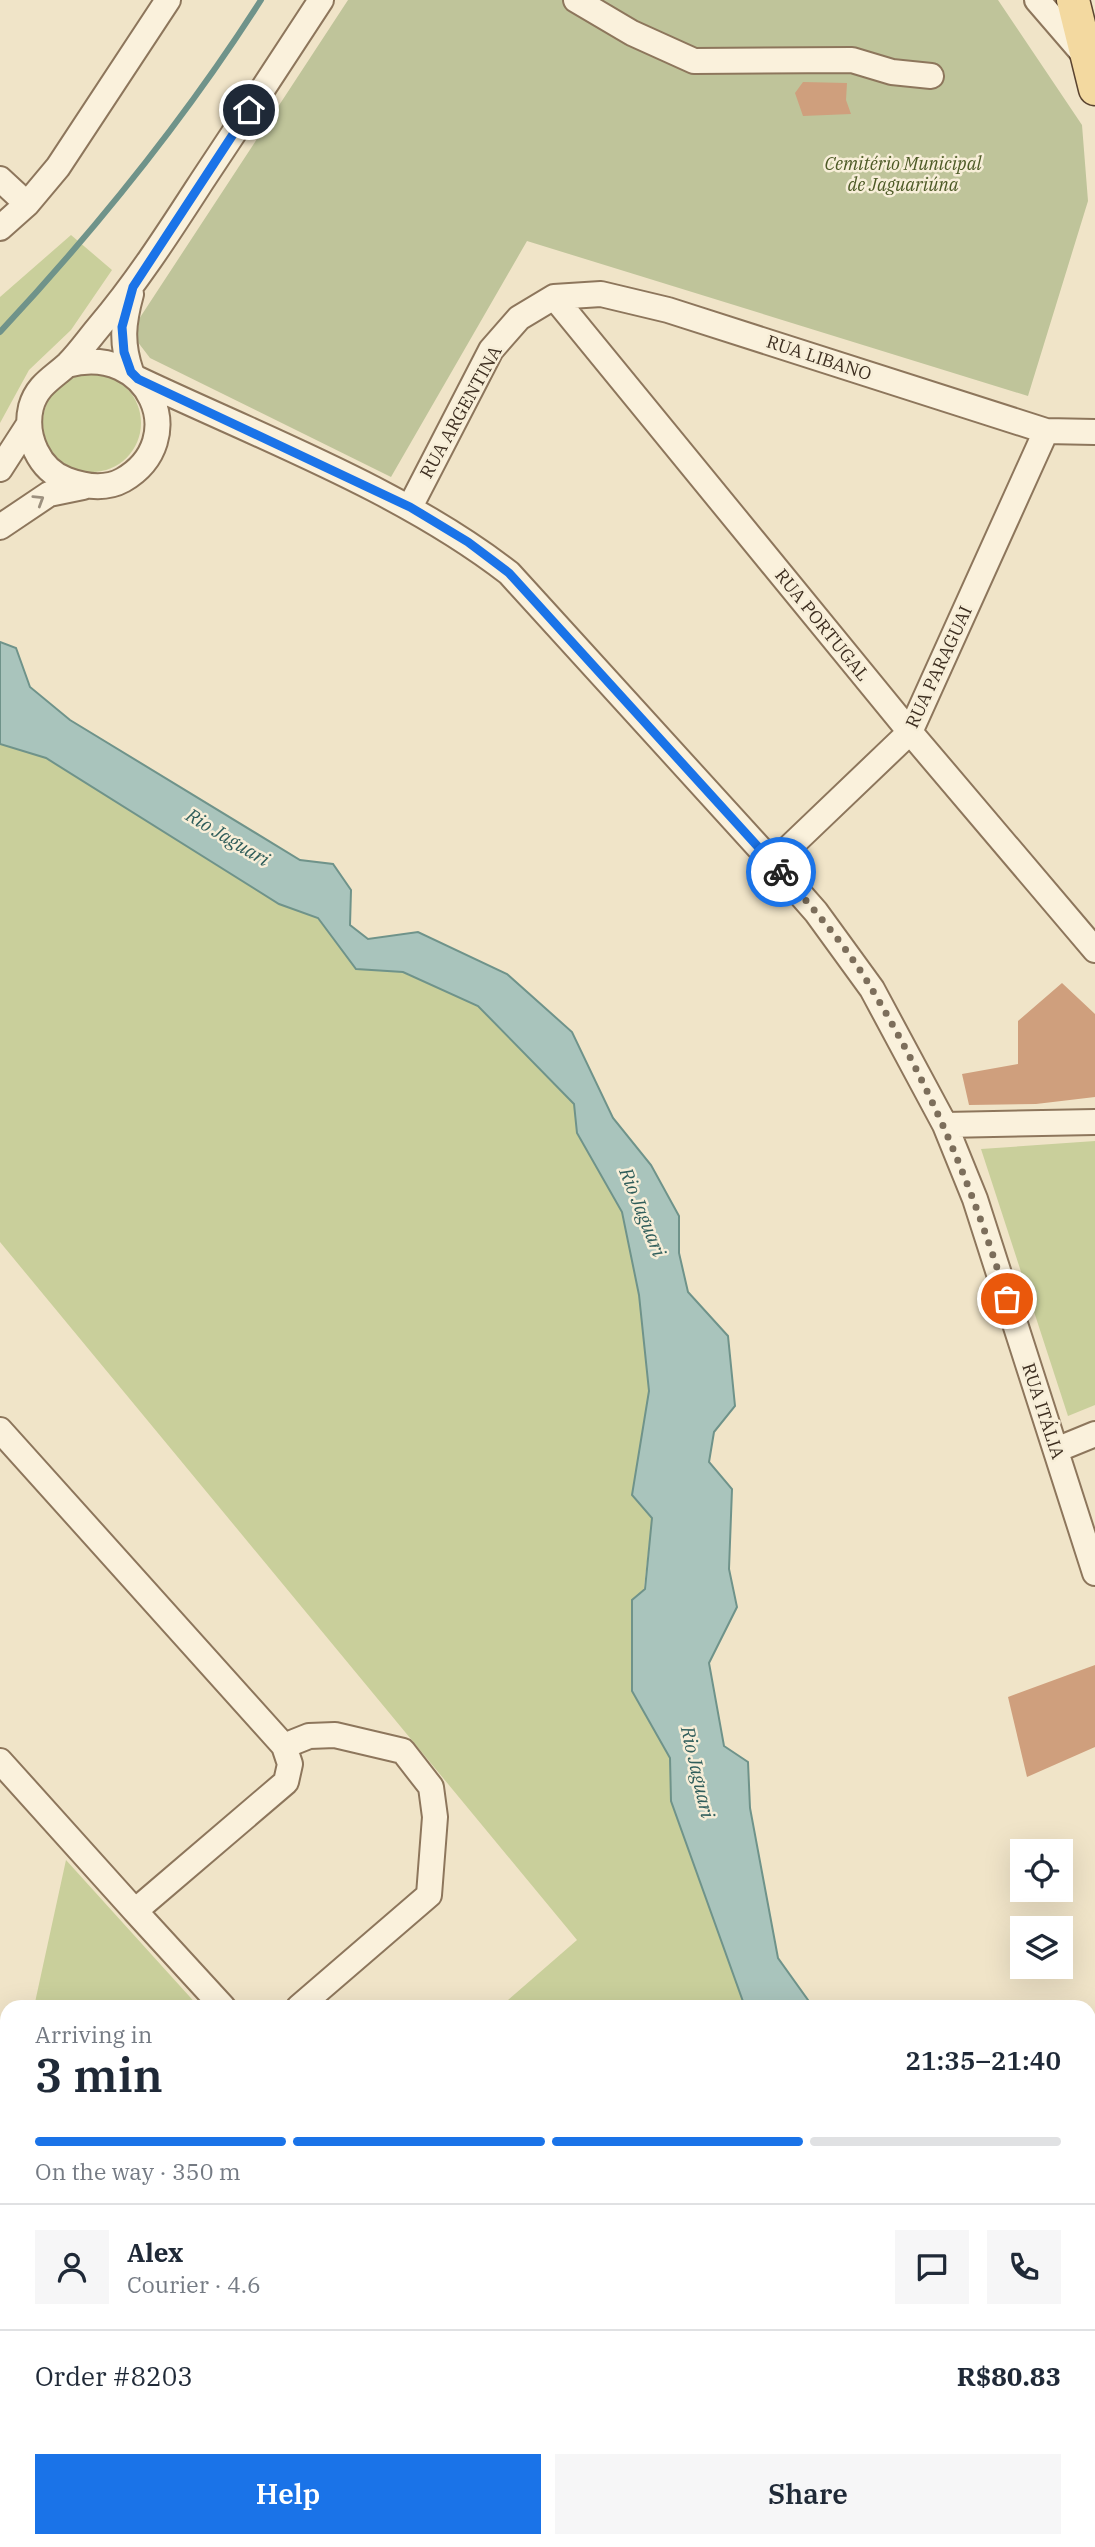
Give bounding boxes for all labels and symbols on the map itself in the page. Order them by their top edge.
pin [219,80,279,140]
park label: Cemitério Municipal de Jaguariúna [824,152,983,196]
street label: RUA LIBANO [764,330,875,385]
street label: RUA ARGENTINA [415,341,507,482]
one-way arrow [31,496,44,509]
street label: RUA PORTUGAL [770,564,875,685]
street label: RUA PARAGUAI [900,602,977,732]
water label: Rio Jaguari [181,802,274,871]
courier [746,837,816,907]
water label: Rio Jaguari [614,1163,672,1260]
pin [977,1269,1037,1329]
street label: RUA ITÁLIA [1017,1360,1070,1462]
water label: Rio Jaguari [676,1723,720,1820]

